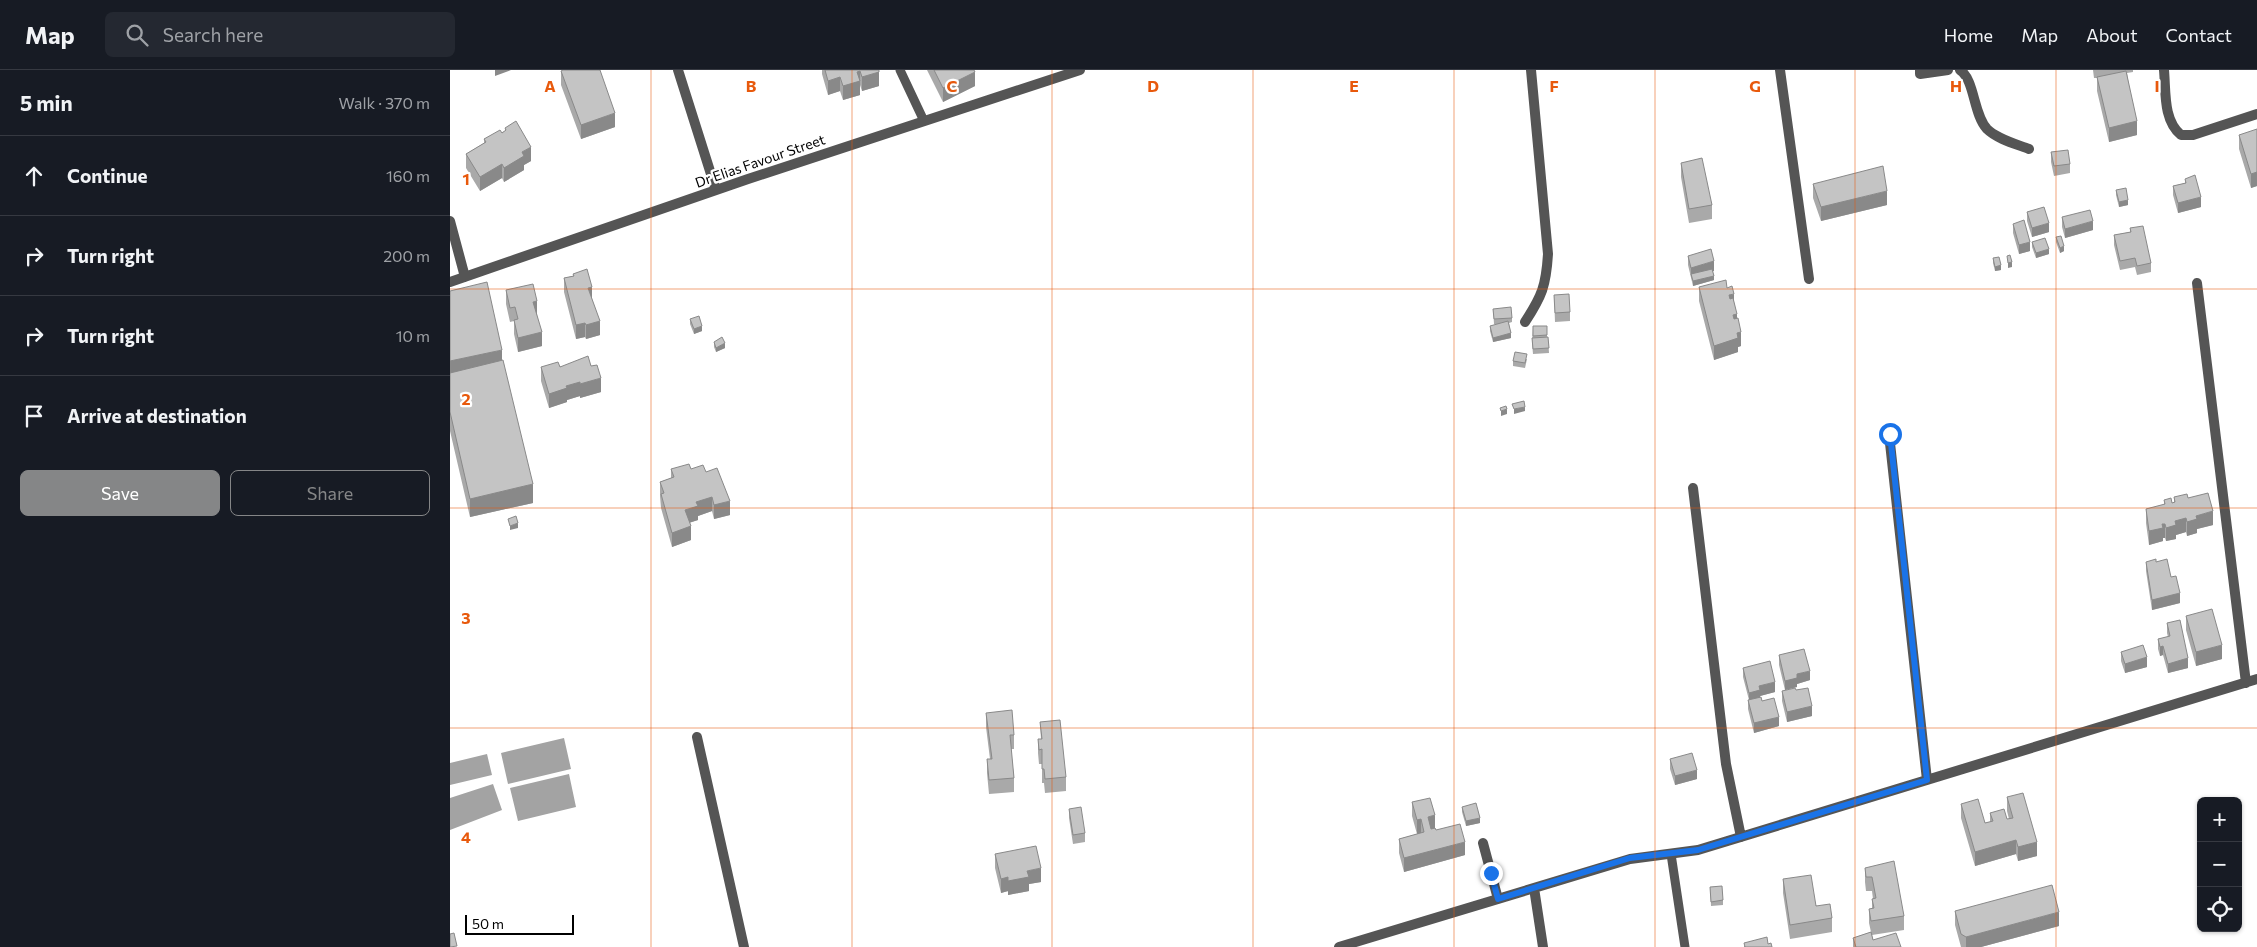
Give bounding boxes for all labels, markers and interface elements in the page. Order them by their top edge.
search box [105,12,455,57]
text: Map [25,20,75,49]
icon: search [123,21,151,49]
text: Search here [163,23,263,46]
text: Home [1944,24,1993,46]
text: Map [2021,24,2058,46]
text: About [2086,24,2138,46]
text: Contact [2166,24,2232,46]
text: A [544,76,556,95]
text: B [746,76,757,95]
text: C [947,76,958,95]
text: D [1147,76,1159,95]
text: E [1349,76,1359,95]
text: F [1549,76,1559,95]
text: G [1749,76,1761,95]
text: H [1950,76,1962,95]
text: I [2154,76,2160,95]
text: 5 min [20,90,73,115]
text: Walk · 370 m [339,93,430,112]
street label: Dr Elias Favour Street [693,130,827,191]
icon: ahead [20,162,48,190]
text: Continue [67,164,147,187]
text: 160 m [386,166,430,185]
text: 1 [462,169,470,188]
icon: right [20,242,48,270]
text: Turn right [67,244,154,267]
text: 200 m [383,246,430,265]
icon: right [20,322,48,350]
text: Turn right [67,324,154,347]
text: 10 m [396,326,430,345]
text: 2 [461,389,471,408]
icon: arrive [20,402,48,430]
text: Arrive at destination [67,404,247,427]
route start [1879,423,1902,446]
button: Save [20,470,220,516]
button: Share [230,470,430,516]
text: 3 [461,608,471,627]
map controls [2197,797,2242,932]
button: + [2197,797,2242,842]
text: 4 [461,827,471,846]
button: − [2197,842,2242,887]
route end [1480,862,1503,885]
button: locate [2197,887,2242,932]
scale bar [465,912,574,935]
text: 50 m [472,915,504,932]

